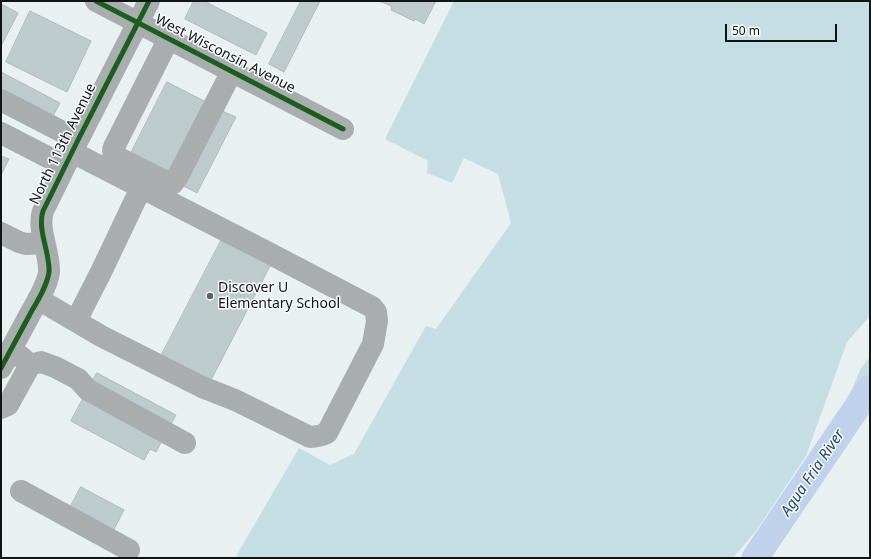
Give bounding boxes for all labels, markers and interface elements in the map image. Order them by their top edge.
street label: West Wisconsin Avenue [152,11,298,97]
scale bar [727,16,839,42]
text: 50 m [732,22,760,39]
street label: North 113th Avenue [26,81,100,207]
place label: Discover U Elementary School [218,280,340,312]
marker: Discover U Elementary School [205,291,215,301]
water label: Agua Fria River [777,426,849,520]

